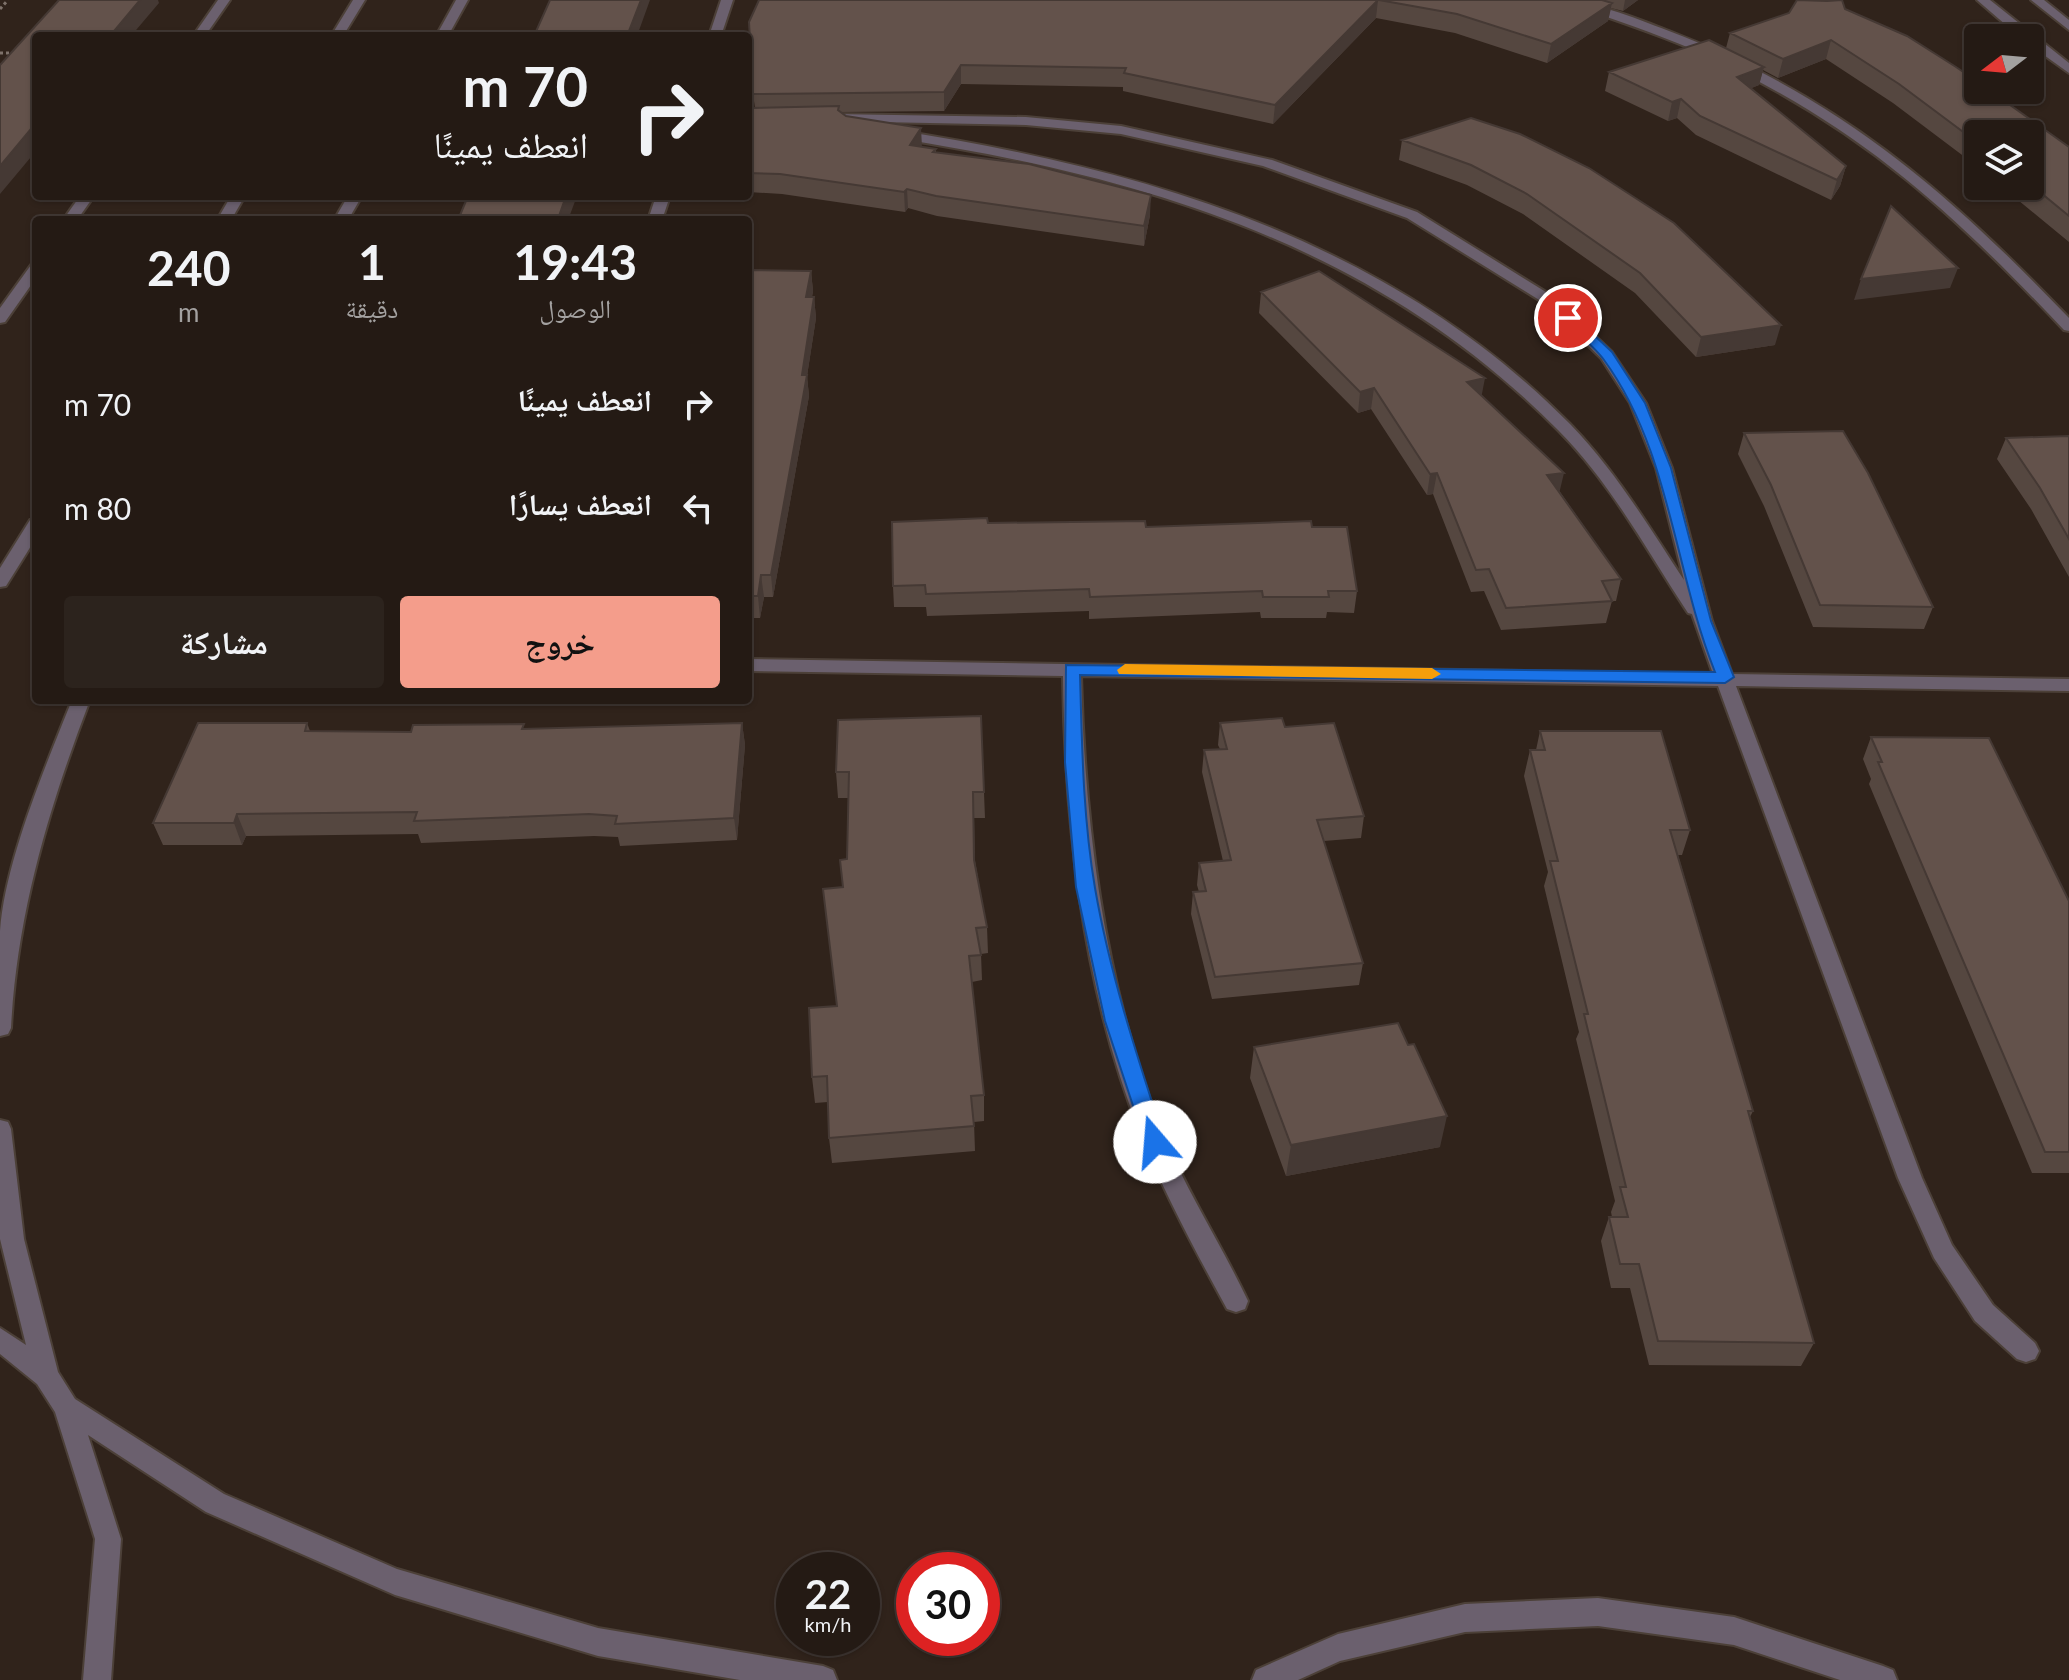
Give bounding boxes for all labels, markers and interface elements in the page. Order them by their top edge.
north arrow [1964,24,2044,104]
map controls [1964,24,2044,200]
text: 70 m [463,52,588,119]
icon: right [616,64,720,168]
button: layers [1964,120,2044,200]
text: انعطف يمينًا [434,122,588,166]
text: 1 [358,233,386,290]
text: 19:43 [513,233,637,290]
text: 240 [147,239,231,296]
pin [1534,284,1602,352]
text: دقيقة [345,292,398,324]
text: الوصول [539,292,611,324]
text: m [178,296,199,328]
icon: arrive [1546,296,1590,340]
text: انعطف يمينًا [517,381,652,417]
icon: right [676,382,720,426]
text: 70 m [64,386,131,422]
text: انعطف يسارًا [509,485,652,521]
icon: left [676,486,720,530]
text: 80 m [64,490,131,526]
button: مشاركة [64,596,384,688]
button: خروج [400,596,720,688]
position arrow [1113,1100,1197,1184]
speed limit sign: 30 [896,1552,1000,1656]
text: 22 [805,1570,851,1618]
text: km/h [805,1612,851,1636]

